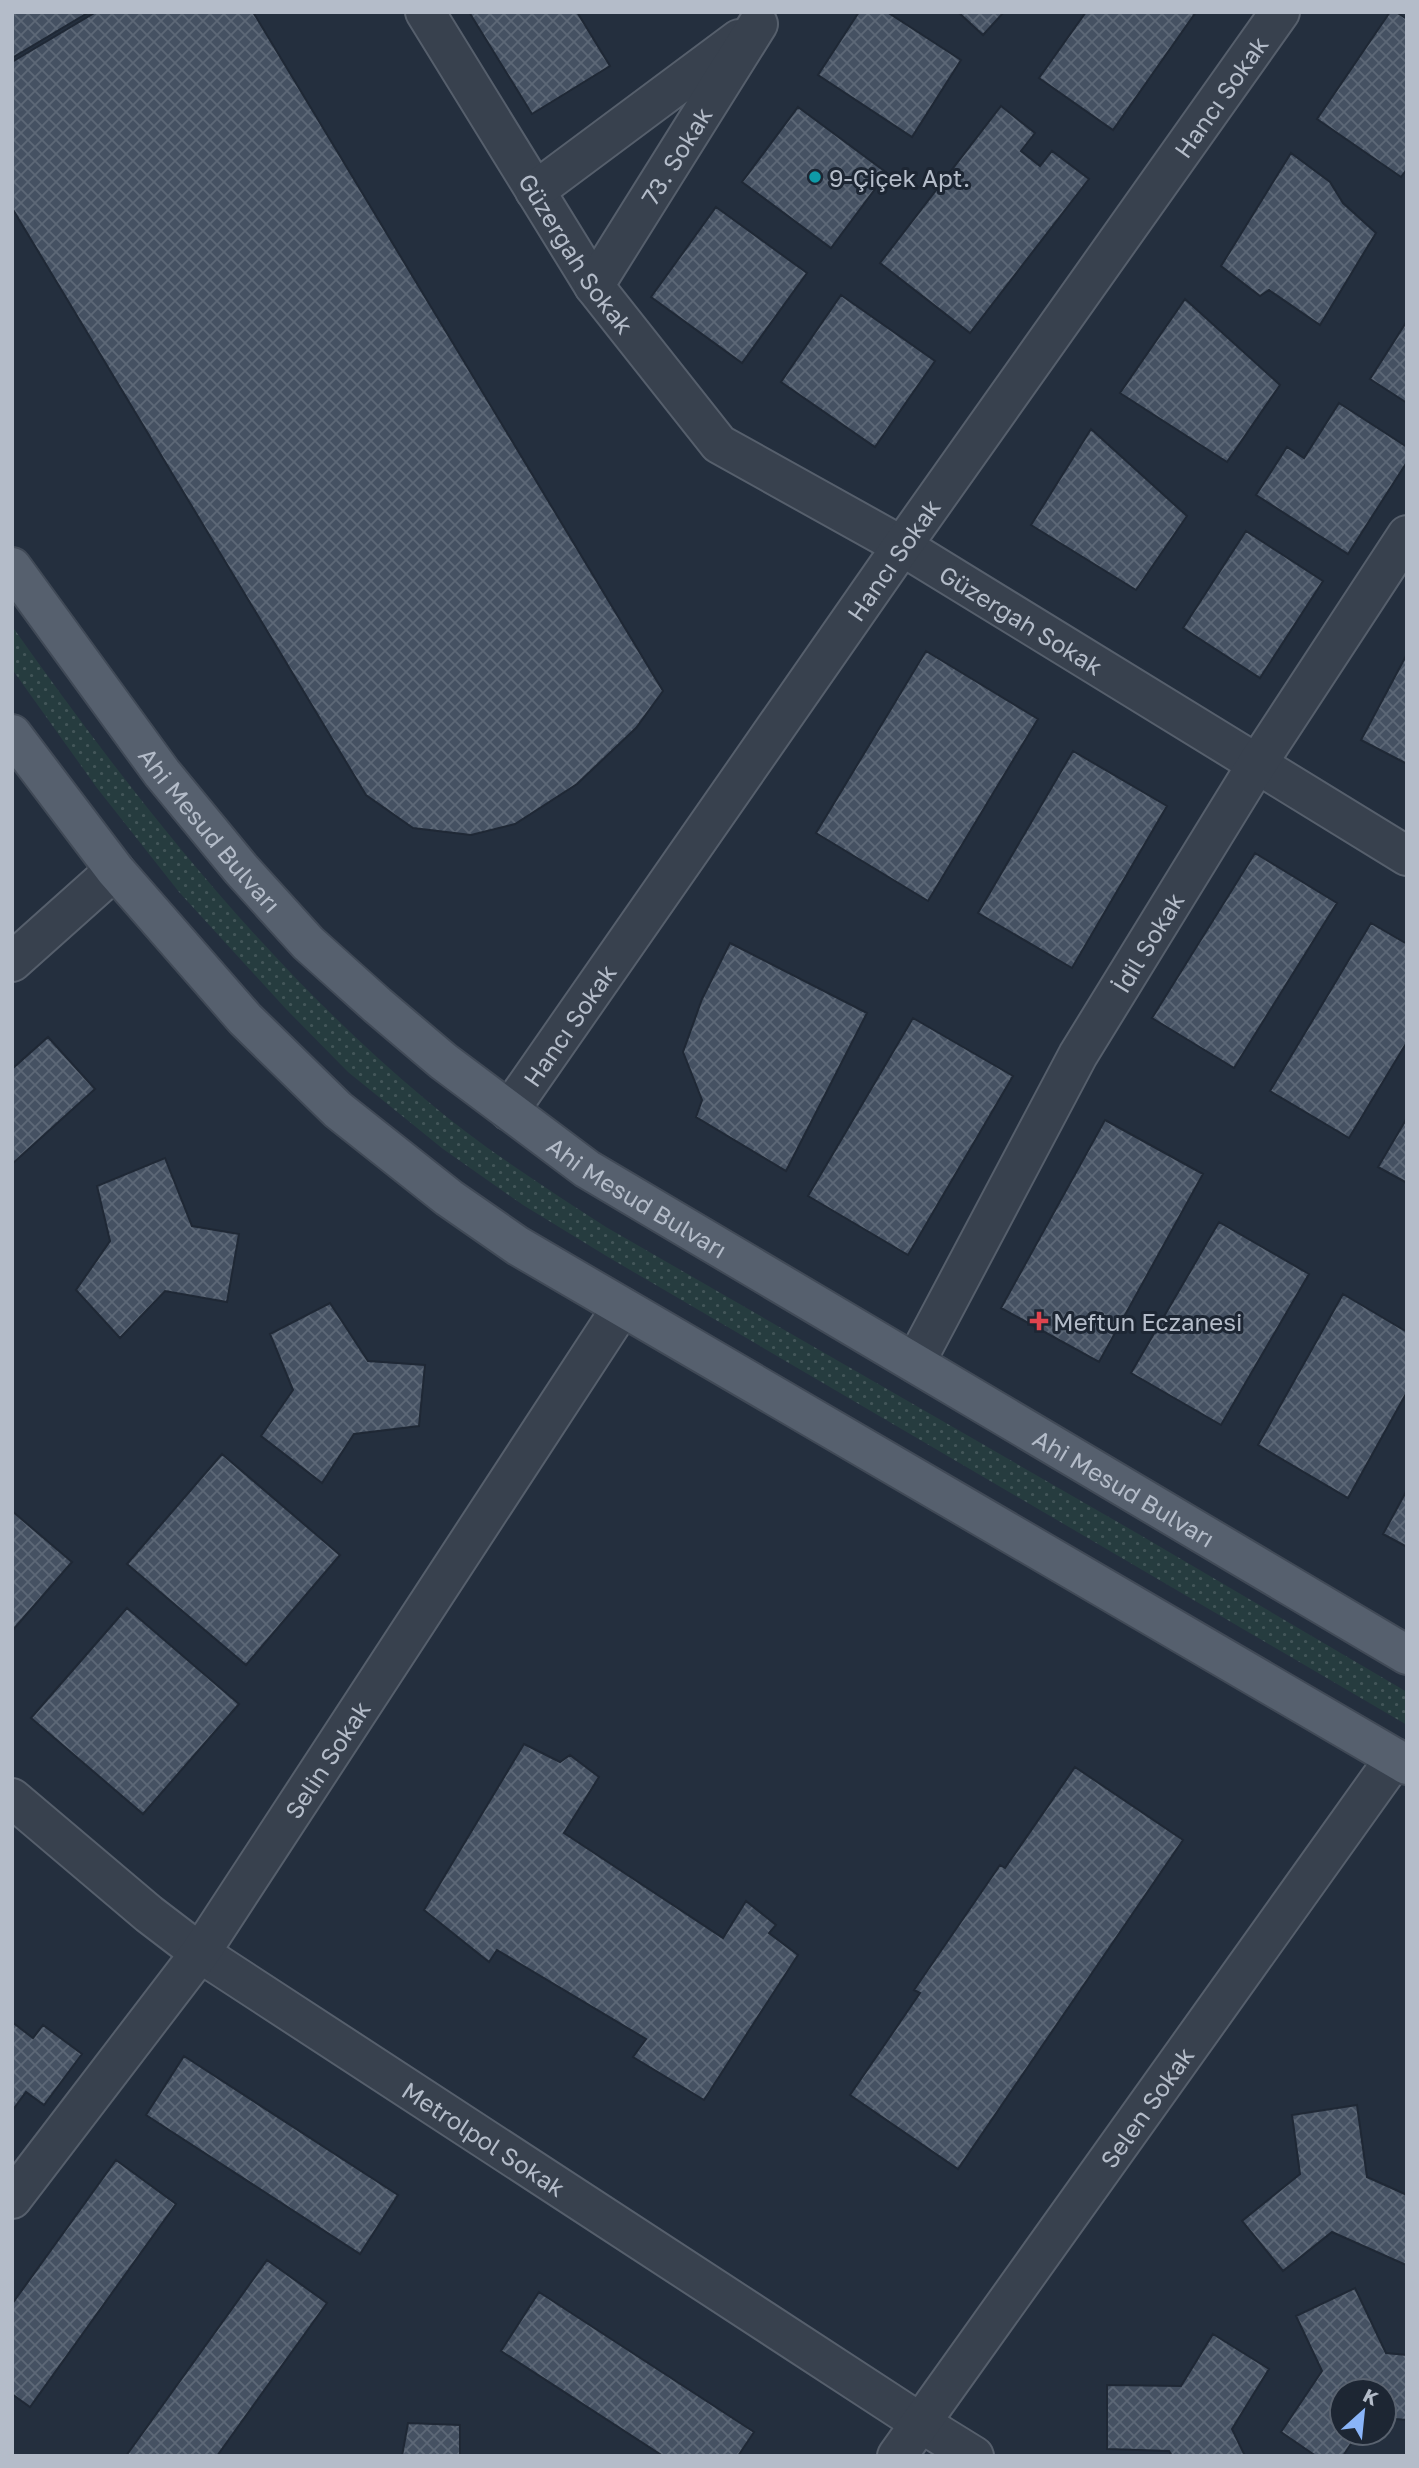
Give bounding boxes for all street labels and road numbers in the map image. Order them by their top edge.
street label: Hancı Sokak [1167,30,1273,163]
street label: 73. Sokak [634,101,717,210]
street label: Güzergah Sokak [513,168,640,339]
street label: Hancı Sokak [840,493,946,626]
street label: Güzergah Sokak [935,558,1108,680]
street label: Ahi Mesud Bulvarı [133,741,287,918]
street label: İdil Sokak [1106,887,1189,998]
street label: Hancı Sokak [516,958,622,1092]
street label: Ahi Mesud Bulvarı [542,1130,733,1263]
street label: Ahi Mesud Bulvarı [1028,1423,1220,1552]
street label: Selin Sokak [278,1695,375,1823]
street label: Selen Sokak [1093,2041,1199,2173]
street label: Metrolpol Sokak [397,2075,571,2202]

